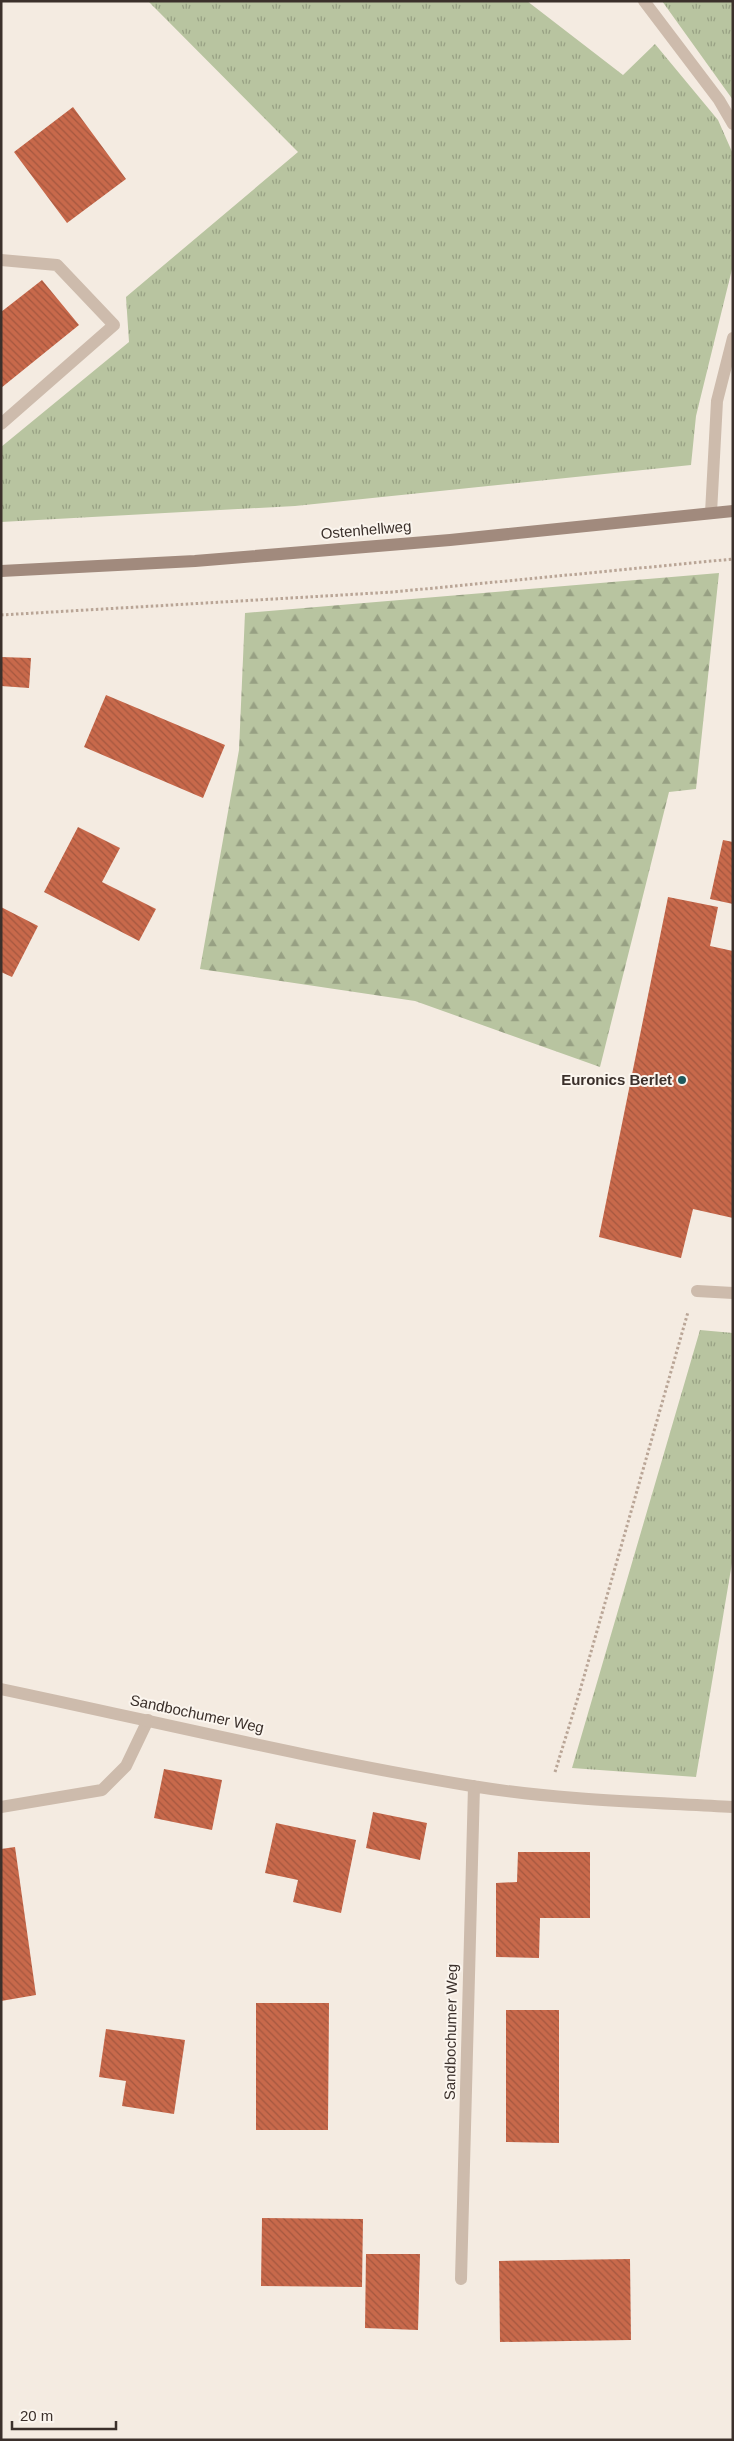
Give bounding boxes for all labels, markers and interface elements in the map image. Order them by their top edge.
street label: Ostenhellweg [320,517,412,542]
place label: Euronics Berlet [561,1071,672,1088]
marker: Euronics Berlet [676,1074,688,1086]
street label: Sandbochumer Weg [129,1691,266,1736]
street label: Sandbochumer Weg [441,1964,460,2100]
scale bar [12,2398,116,2430]
text: 20 m [20,2407,53,2424]

